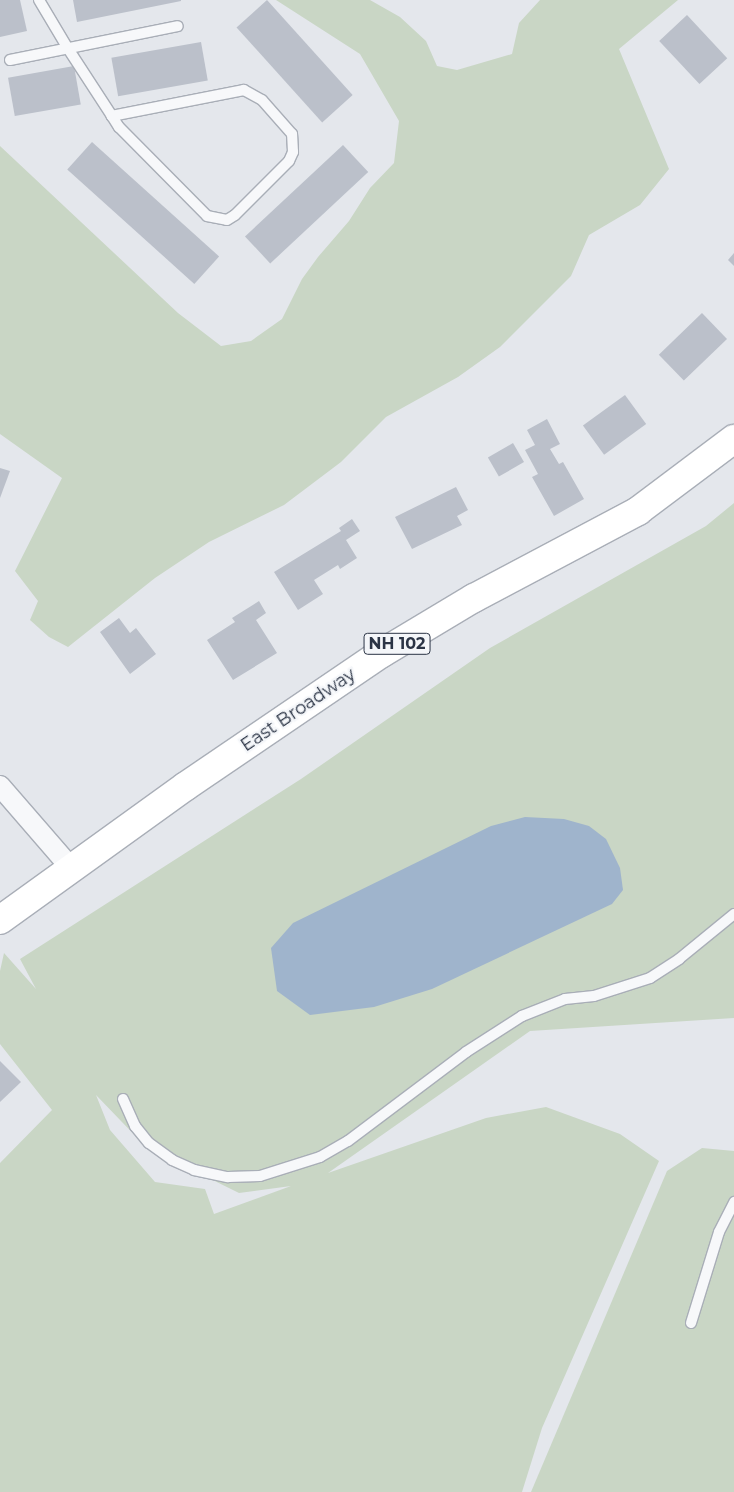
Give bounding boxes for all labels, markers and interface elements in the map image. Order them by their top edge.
road number: NH 102 [363,630,431,658]
street label: East Broadway [237,664,359,756]

